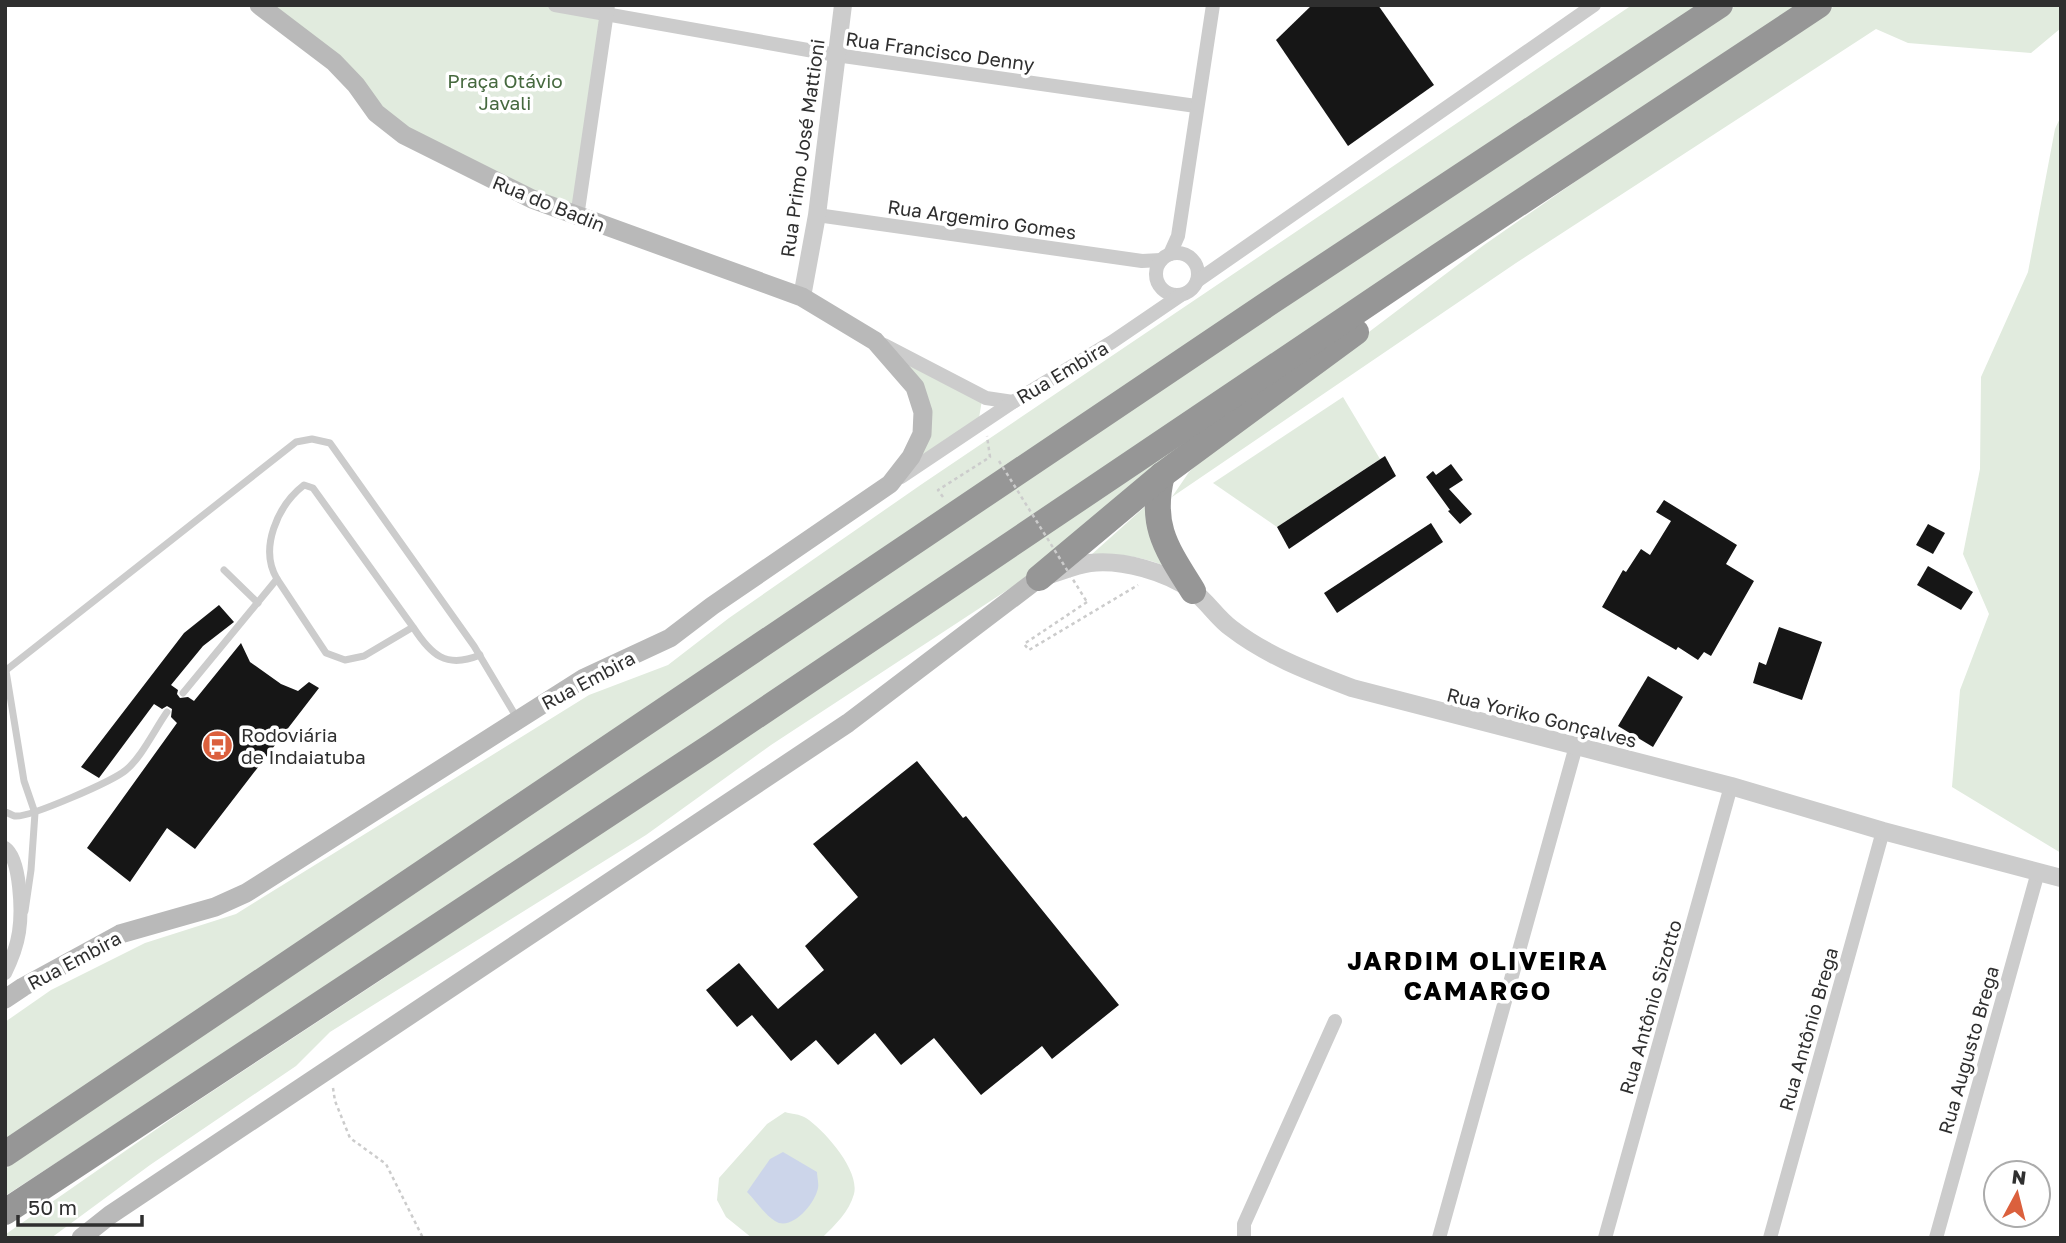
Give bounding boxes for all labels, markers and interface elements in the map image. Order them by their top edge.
street label: Rua Francisco Denny [844,26,1036,76]
street label: Rua Primo José Mattioni [775,37,829,259]
park label: Praça Otávio Javali [447,69,563,114]
street label: Rua do Badin [489,170,609,236]
street label: Rua Argemiro Gomes [886,194,1078,244]
street label: Rua Embira [1012,336,1112,408]
street label: Rua Embira [537,646,639,714]
street label: Rua Yoriko Gonçalves [1445,682,1639,752]
place label: Rodoviária de Indaiatuba [241,723,366,768]
bus stop icon: Rodoviária de Indaiatuba [201,728,235,762]
street label: Rua Antônio Sizotto [1614,917,1686,1097]
street label: Rua Embira [23,926,125,994]
district label: JARDIM OLIVEIRA CAMARGO [1347,945,1609,1006]
street label: Rua Antônio Brega [1774,945,1842,1113]
street label: Rua Augusto Brega [1933,963,2003,1137]
north arrow [1982,1159,2052,1229]
text: N [2011,1164,2028,1189]
scale bar [18,1184,142,1228]
text: 50 m [28,1194,77,1220]

